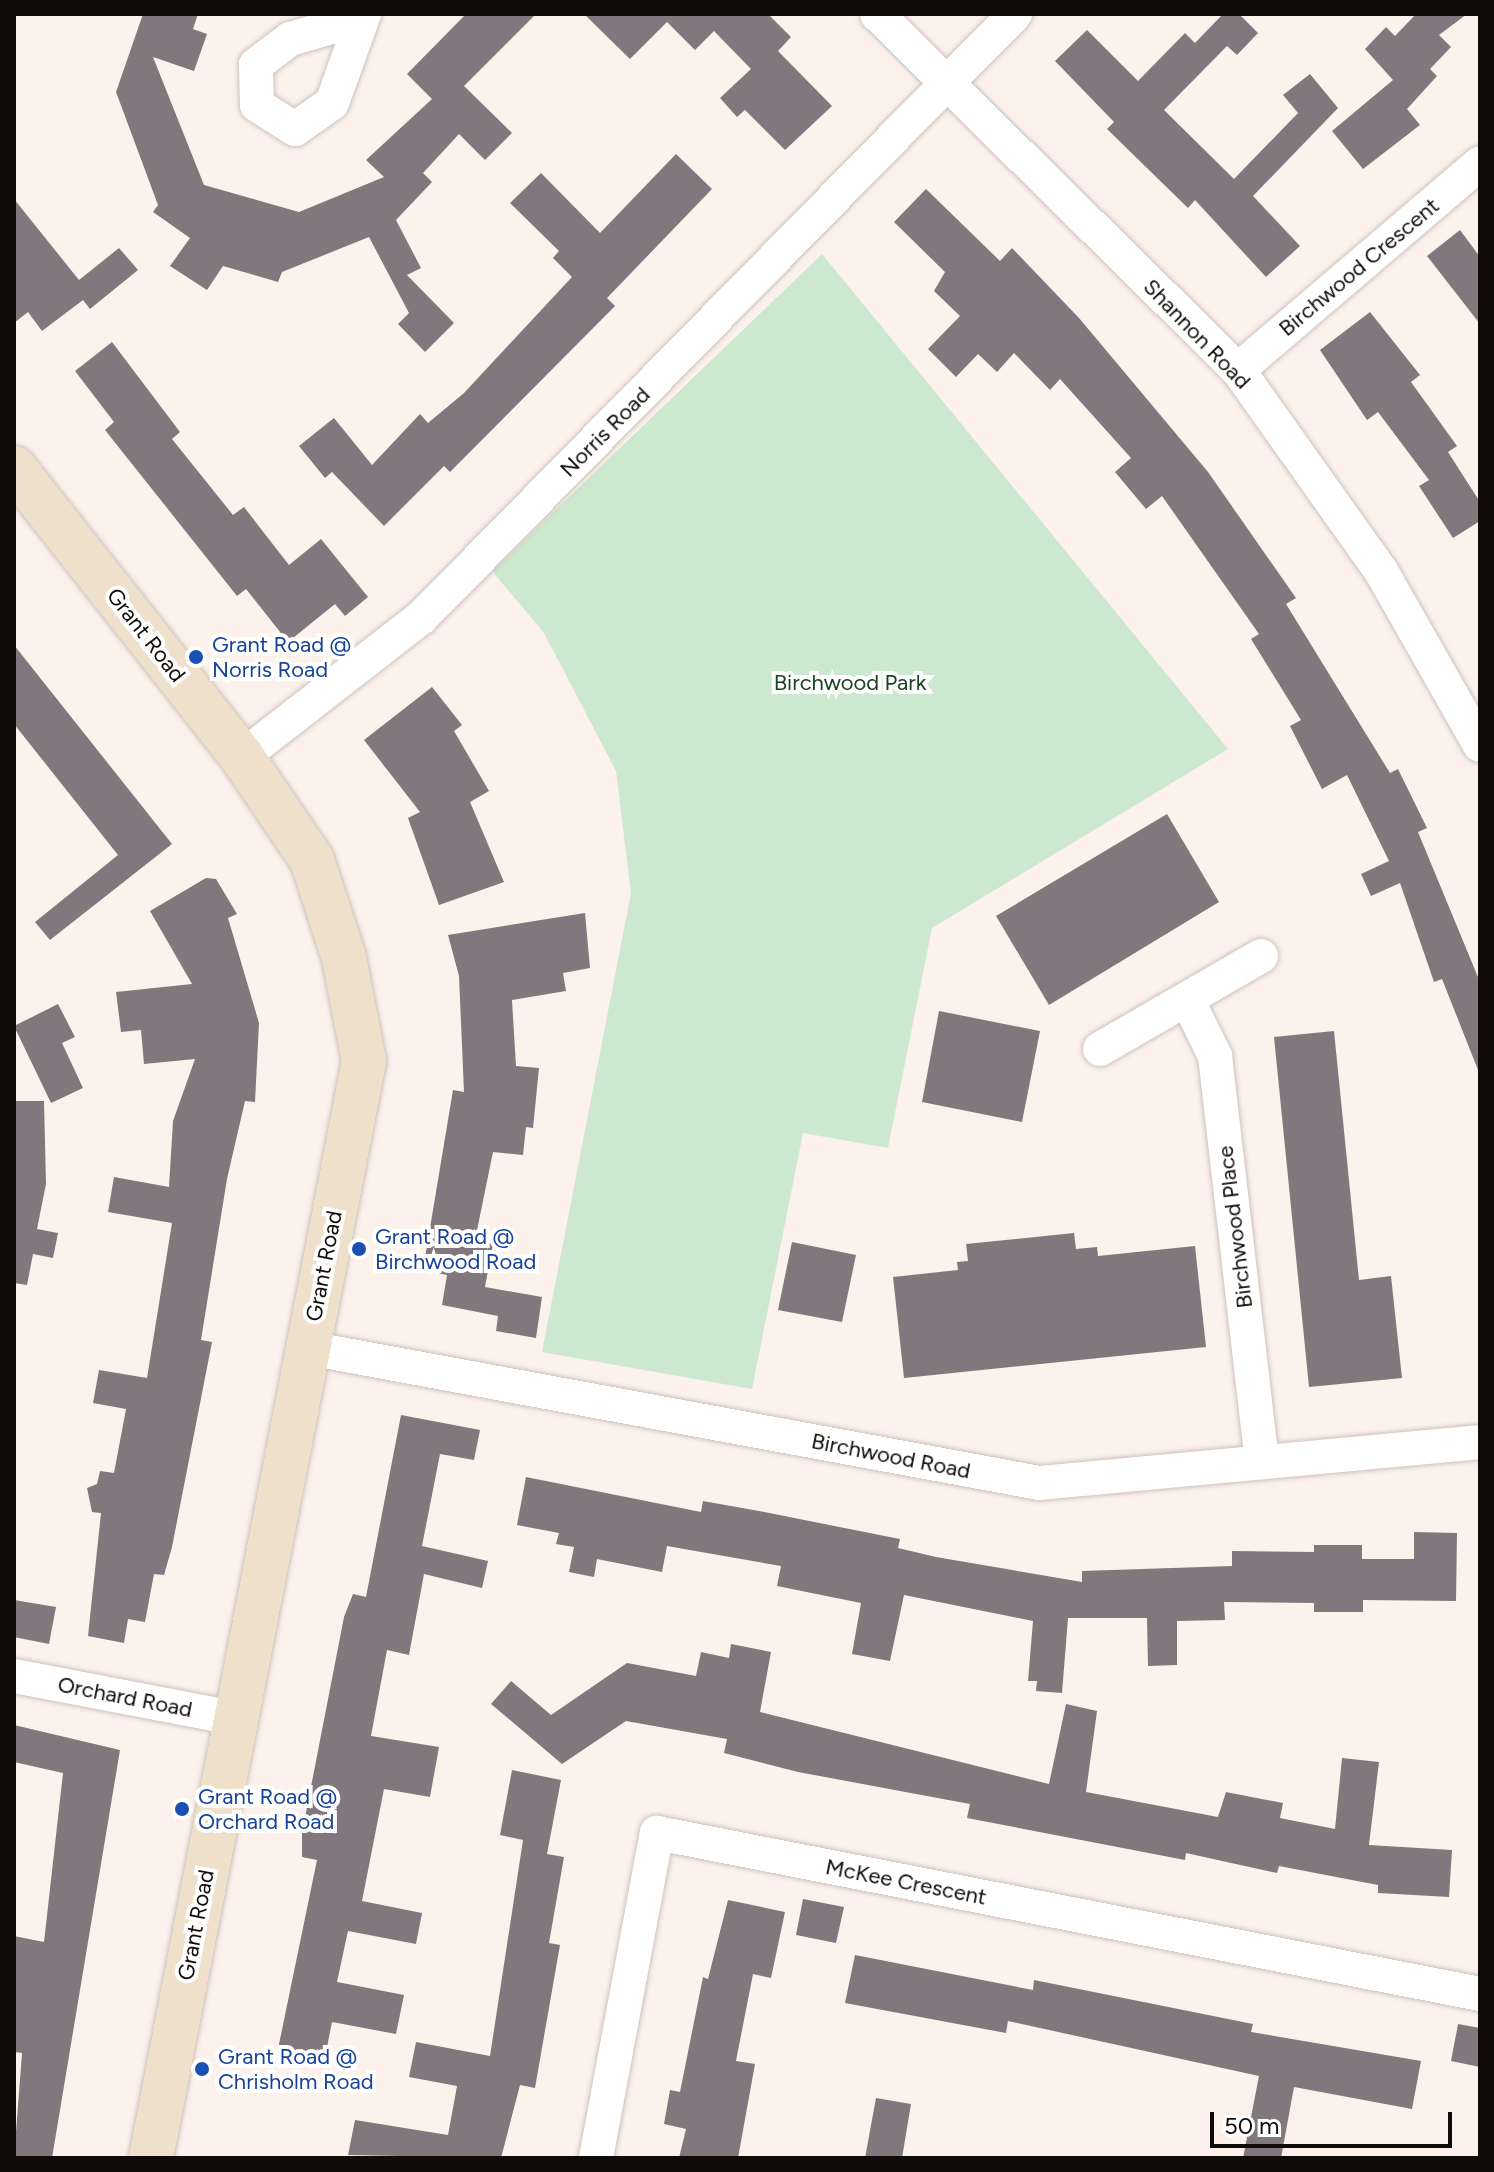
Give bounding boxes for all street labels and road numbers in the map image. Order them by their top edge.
street label: Birchwood Crescent [1274,192,1444,342]
street label: Shannon Road [1138,274,1256,394]
street label: Norris Road [555,382,655,482]
street label: Grant Road [101,583,191,687]
street label: Birchwood Place [1212,1144,1258,1310]
street label: Grant Road [300,1208,348,1324]
street label: Birchwood Road [809,1428,973,1484]
street label: Orchard Road [56,1671,194,1723]
street label: McKee Crescent [823,1853,989,1911]
street label: Grant Road [172,1867,220,1983]

